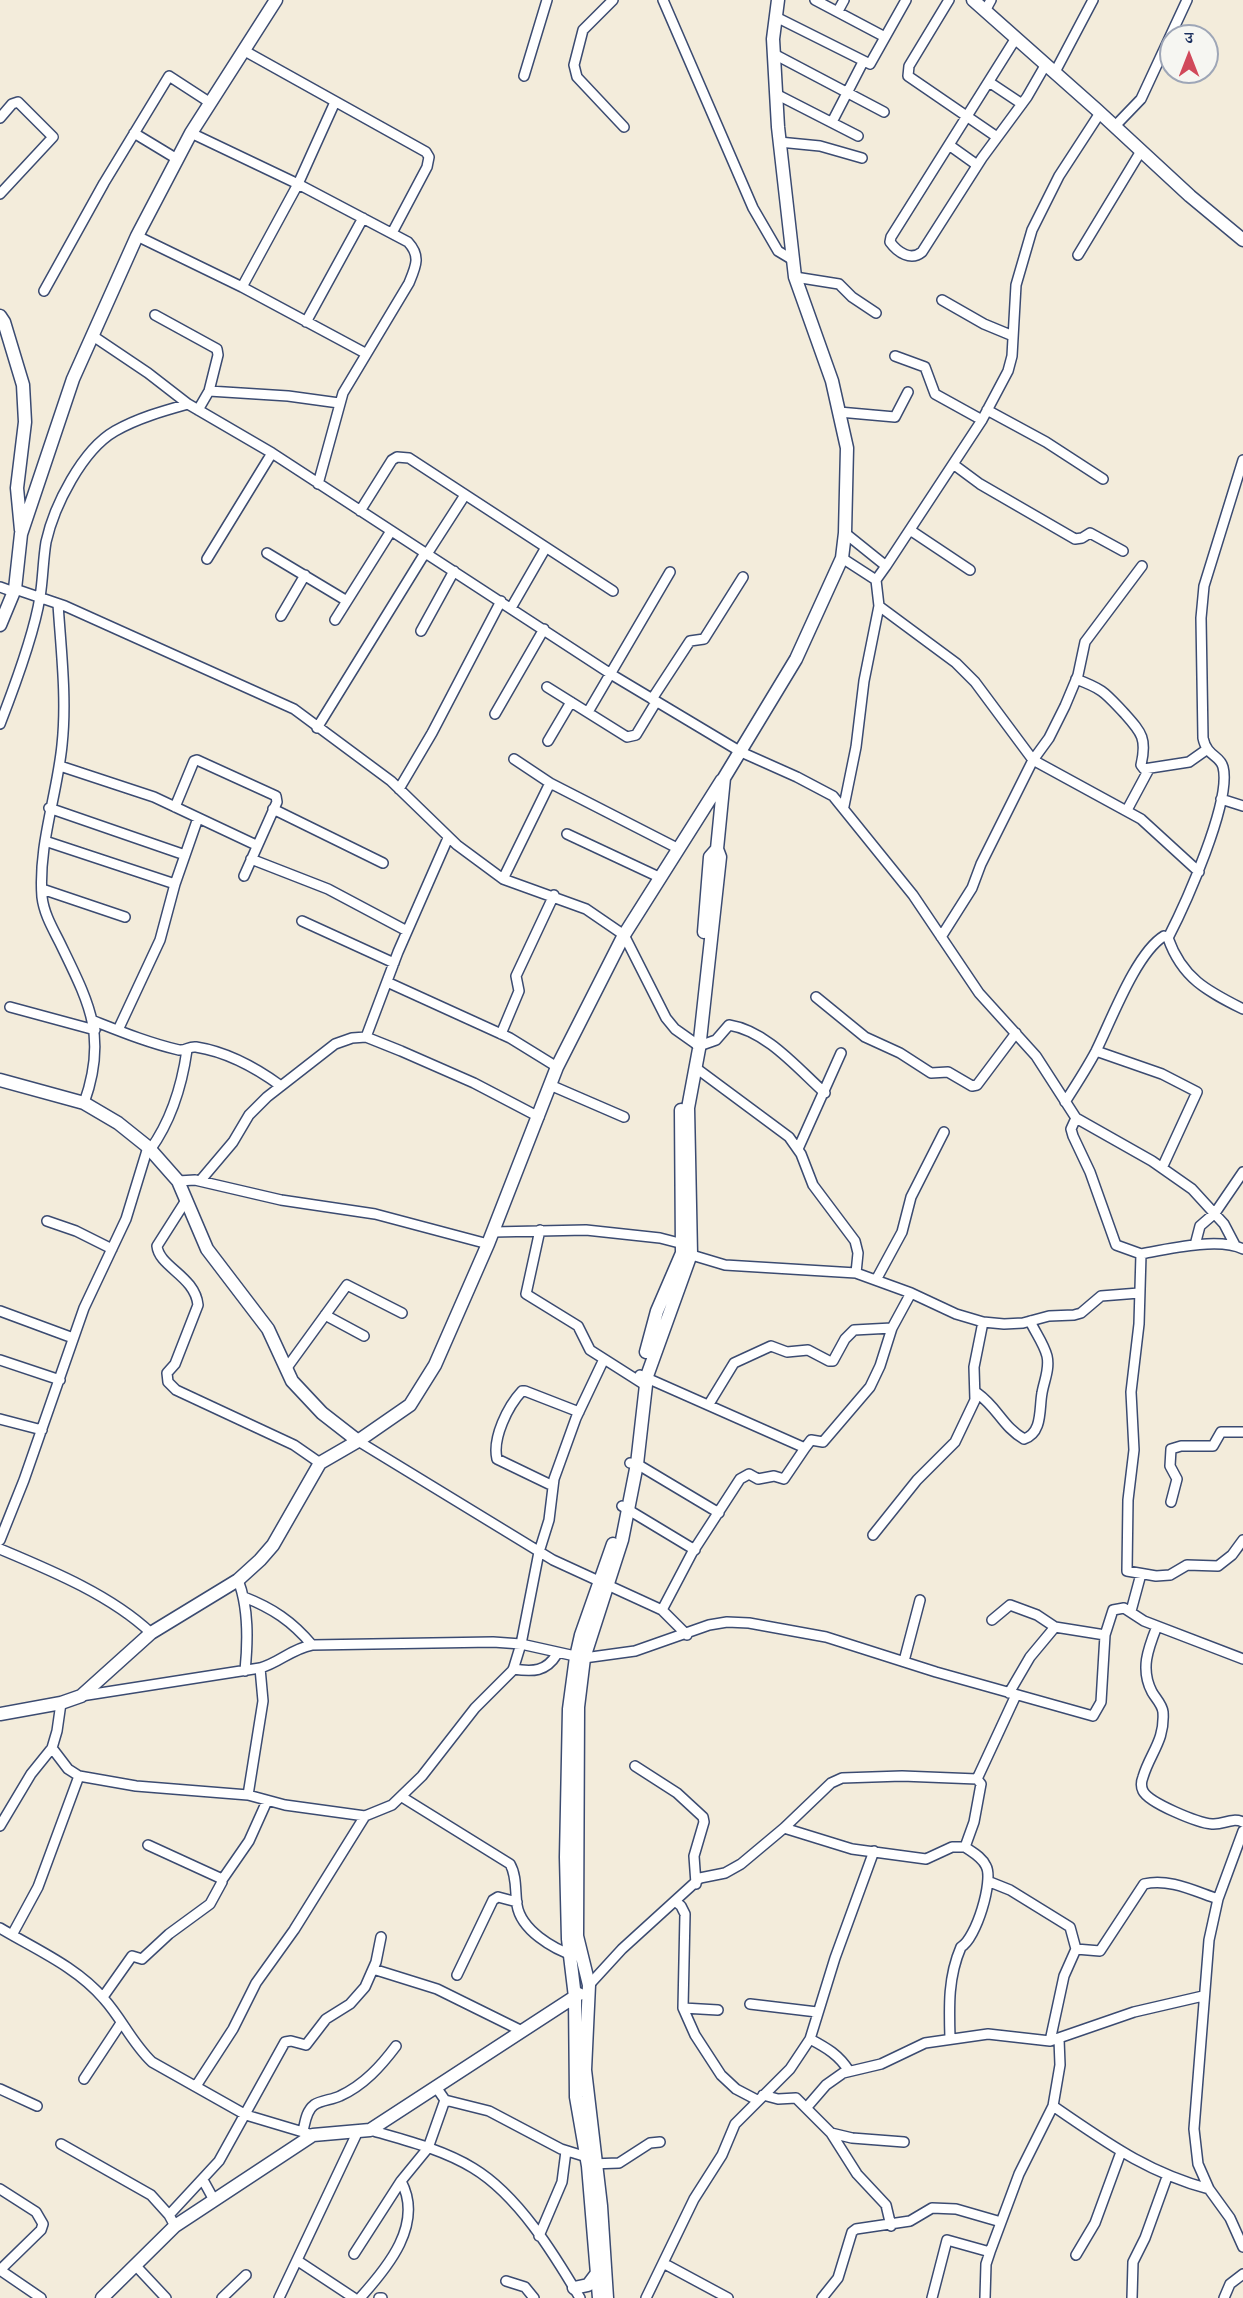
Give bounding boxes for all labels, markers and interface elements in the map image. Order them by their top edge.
north arrow [1159,24,1219,84]
text: उ [1185,28,1193,48]

